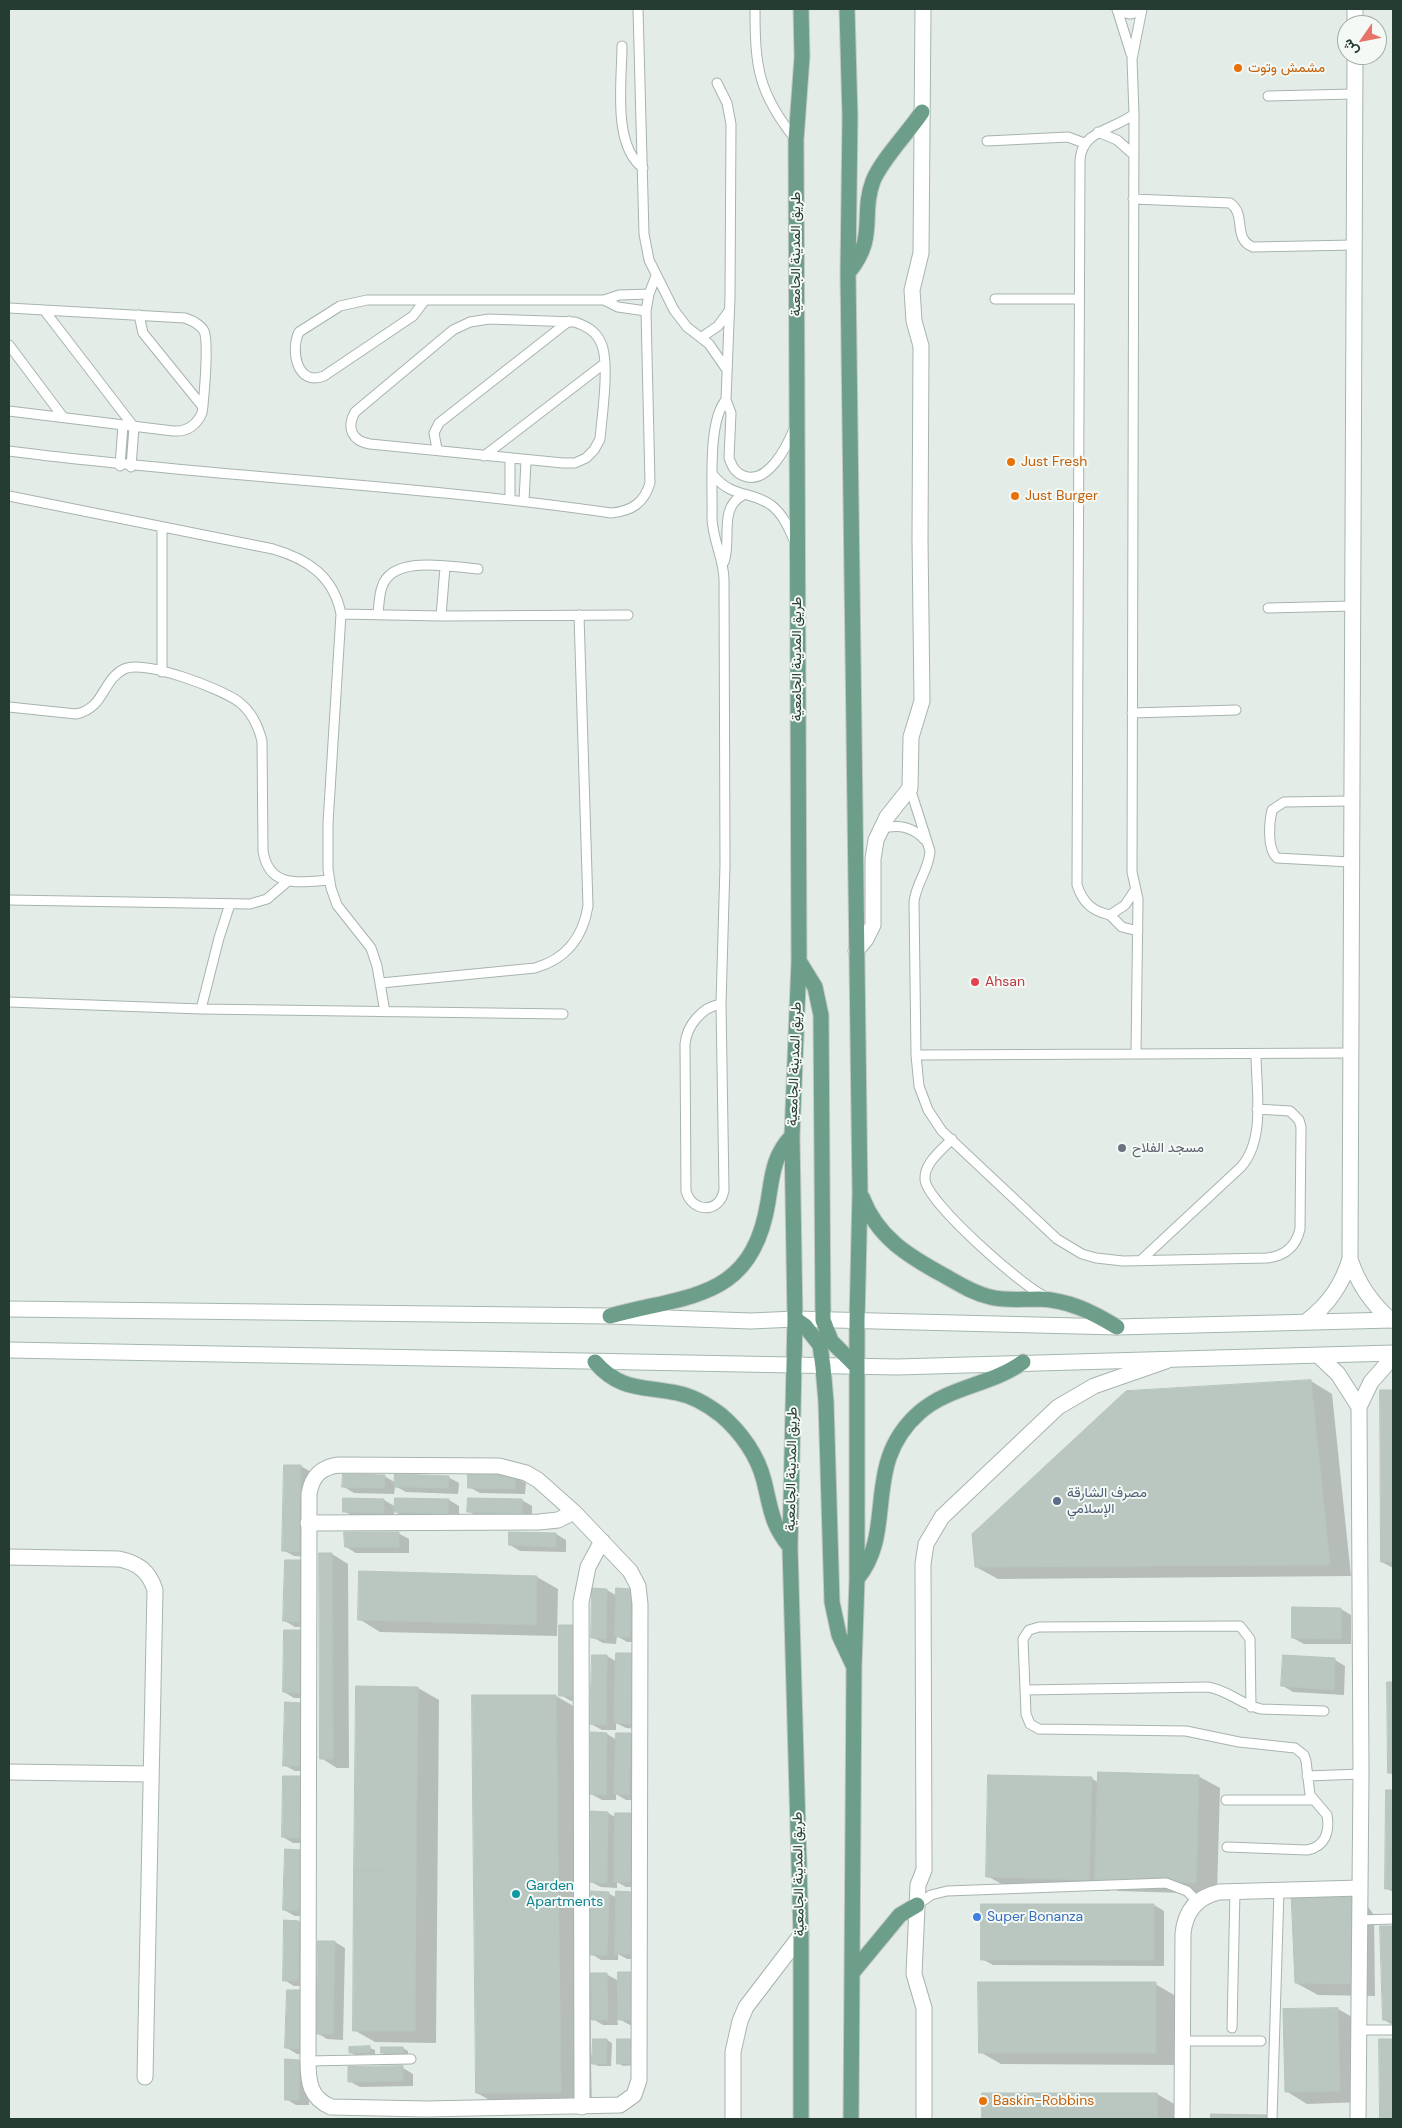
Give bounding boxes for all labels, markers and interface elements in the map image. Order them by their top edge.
north arrow [1337,15,1387,65]
text: ش [1338,36,1362,60]
place label: مشمش وتوت [1248,60,1325,76]
marker: مشمش وتوت [1232,62,1244,74]
street label: طريق المدينة الجامعية [788,192,804,316]
place label: Just Fresh [1021,454,1087,470]
marker: Just Fresh [1005,456,1017,468]
place label: Just Burger [1025,488,1098,504]
marker: Just Burger [1009,490,1021,502]
street label: طريق المدينة الجامعية [789,597,805,721]
place label: Ahsan [985,974,1025,990]
marker: Ahsan [969,976,981,988]
street label: طريق المدينة الجامعية [784,1001,806,1127]
place label: مسجد الفلاح [1132,1140,1204,1156]
marker: مسجد الفلاح [1116,1142,1128,1154]
street label: طريق المدينة الجامعية [783,1407,801,1531]
place label: مصرف الشارقة الإسلامي [1067,1485,1147,1518]
marker: مصرف الشارقة الإسلامي [1051,1495,1063,1507]
street label: طريق المدينة الجامعية [790,1812,808,1936]
place label: Garden Apartments [526,1878,603,1910]
marker: Garden Apartments [510,1888,522,1900]
place label: Super Bonanza [987,1909,1083,1925]
marker: Super Bonanza [971,1911,983,1923]
place label: Baskin-Robbins [993,2093,1094,2109]
marker: Baskin-Robbins [977,2095,989,2107]

